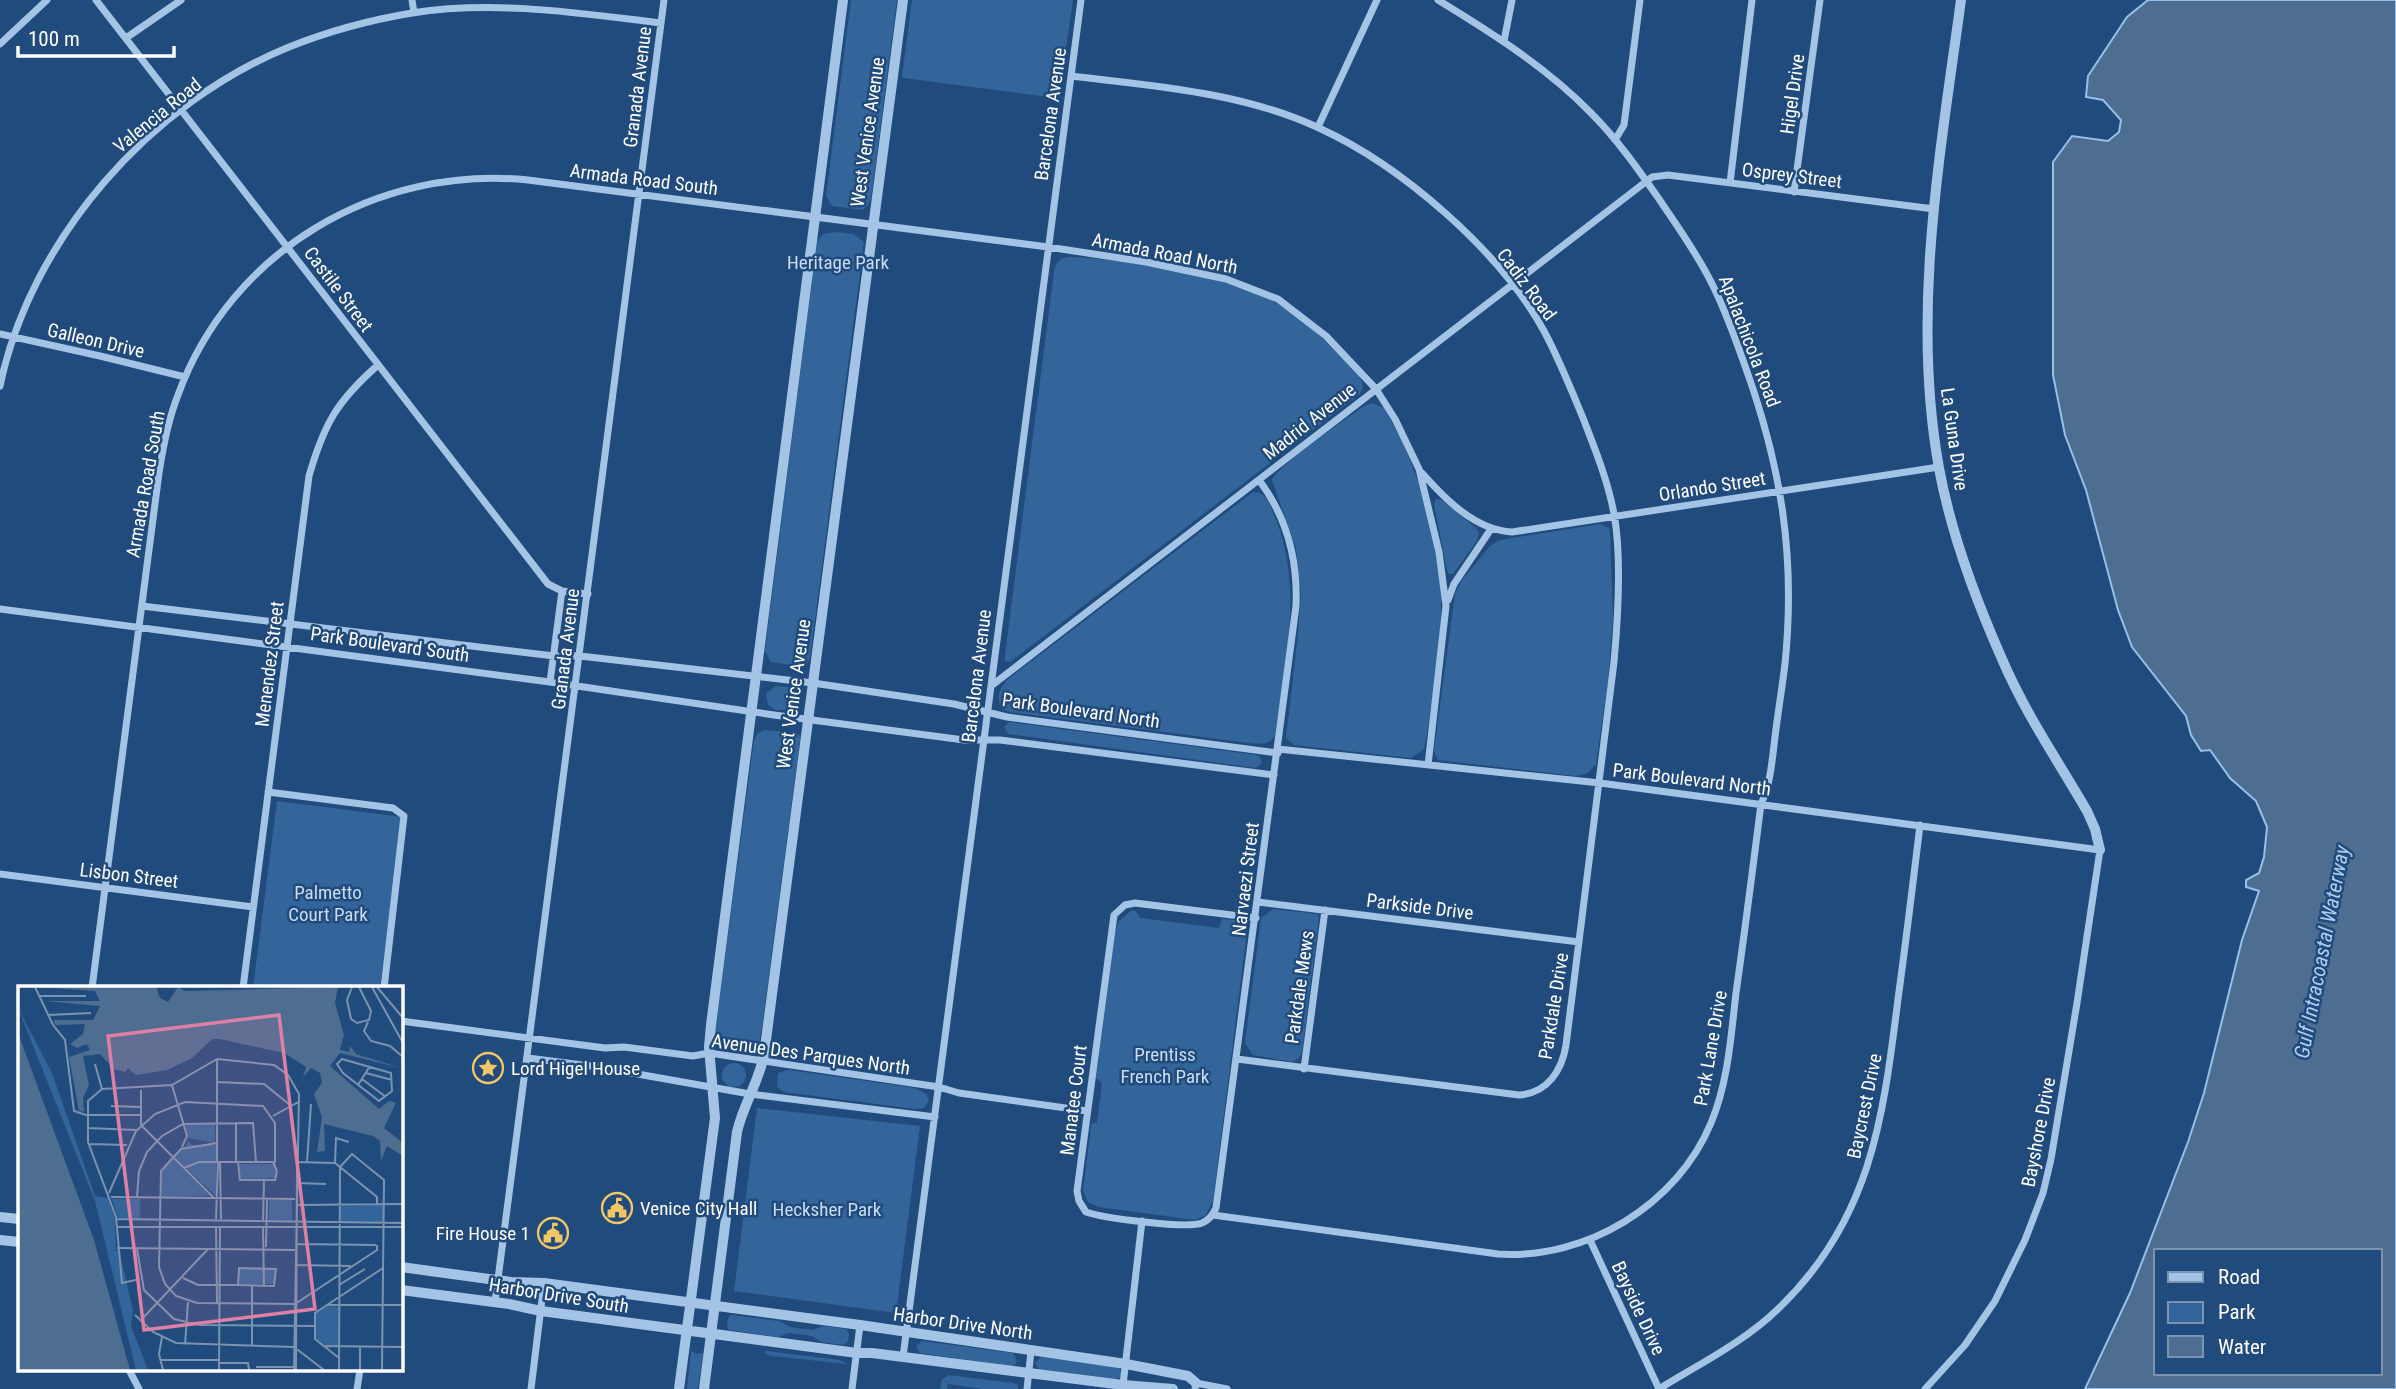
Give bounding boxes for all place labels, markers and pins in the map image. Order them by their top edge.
place icon: Lord Higel House [471,1051,505,1085]
place label: Lord Higel House [511,1057,640,1080]
public building icon: Venice City Hall [600,1191,634,1225]
place label: Venice City Hall [640,1197,757,1220]
public building icon: Fire House 1 [536,1216,570,1250]
place label: Fire House 1 [436,1222,530,1245]

